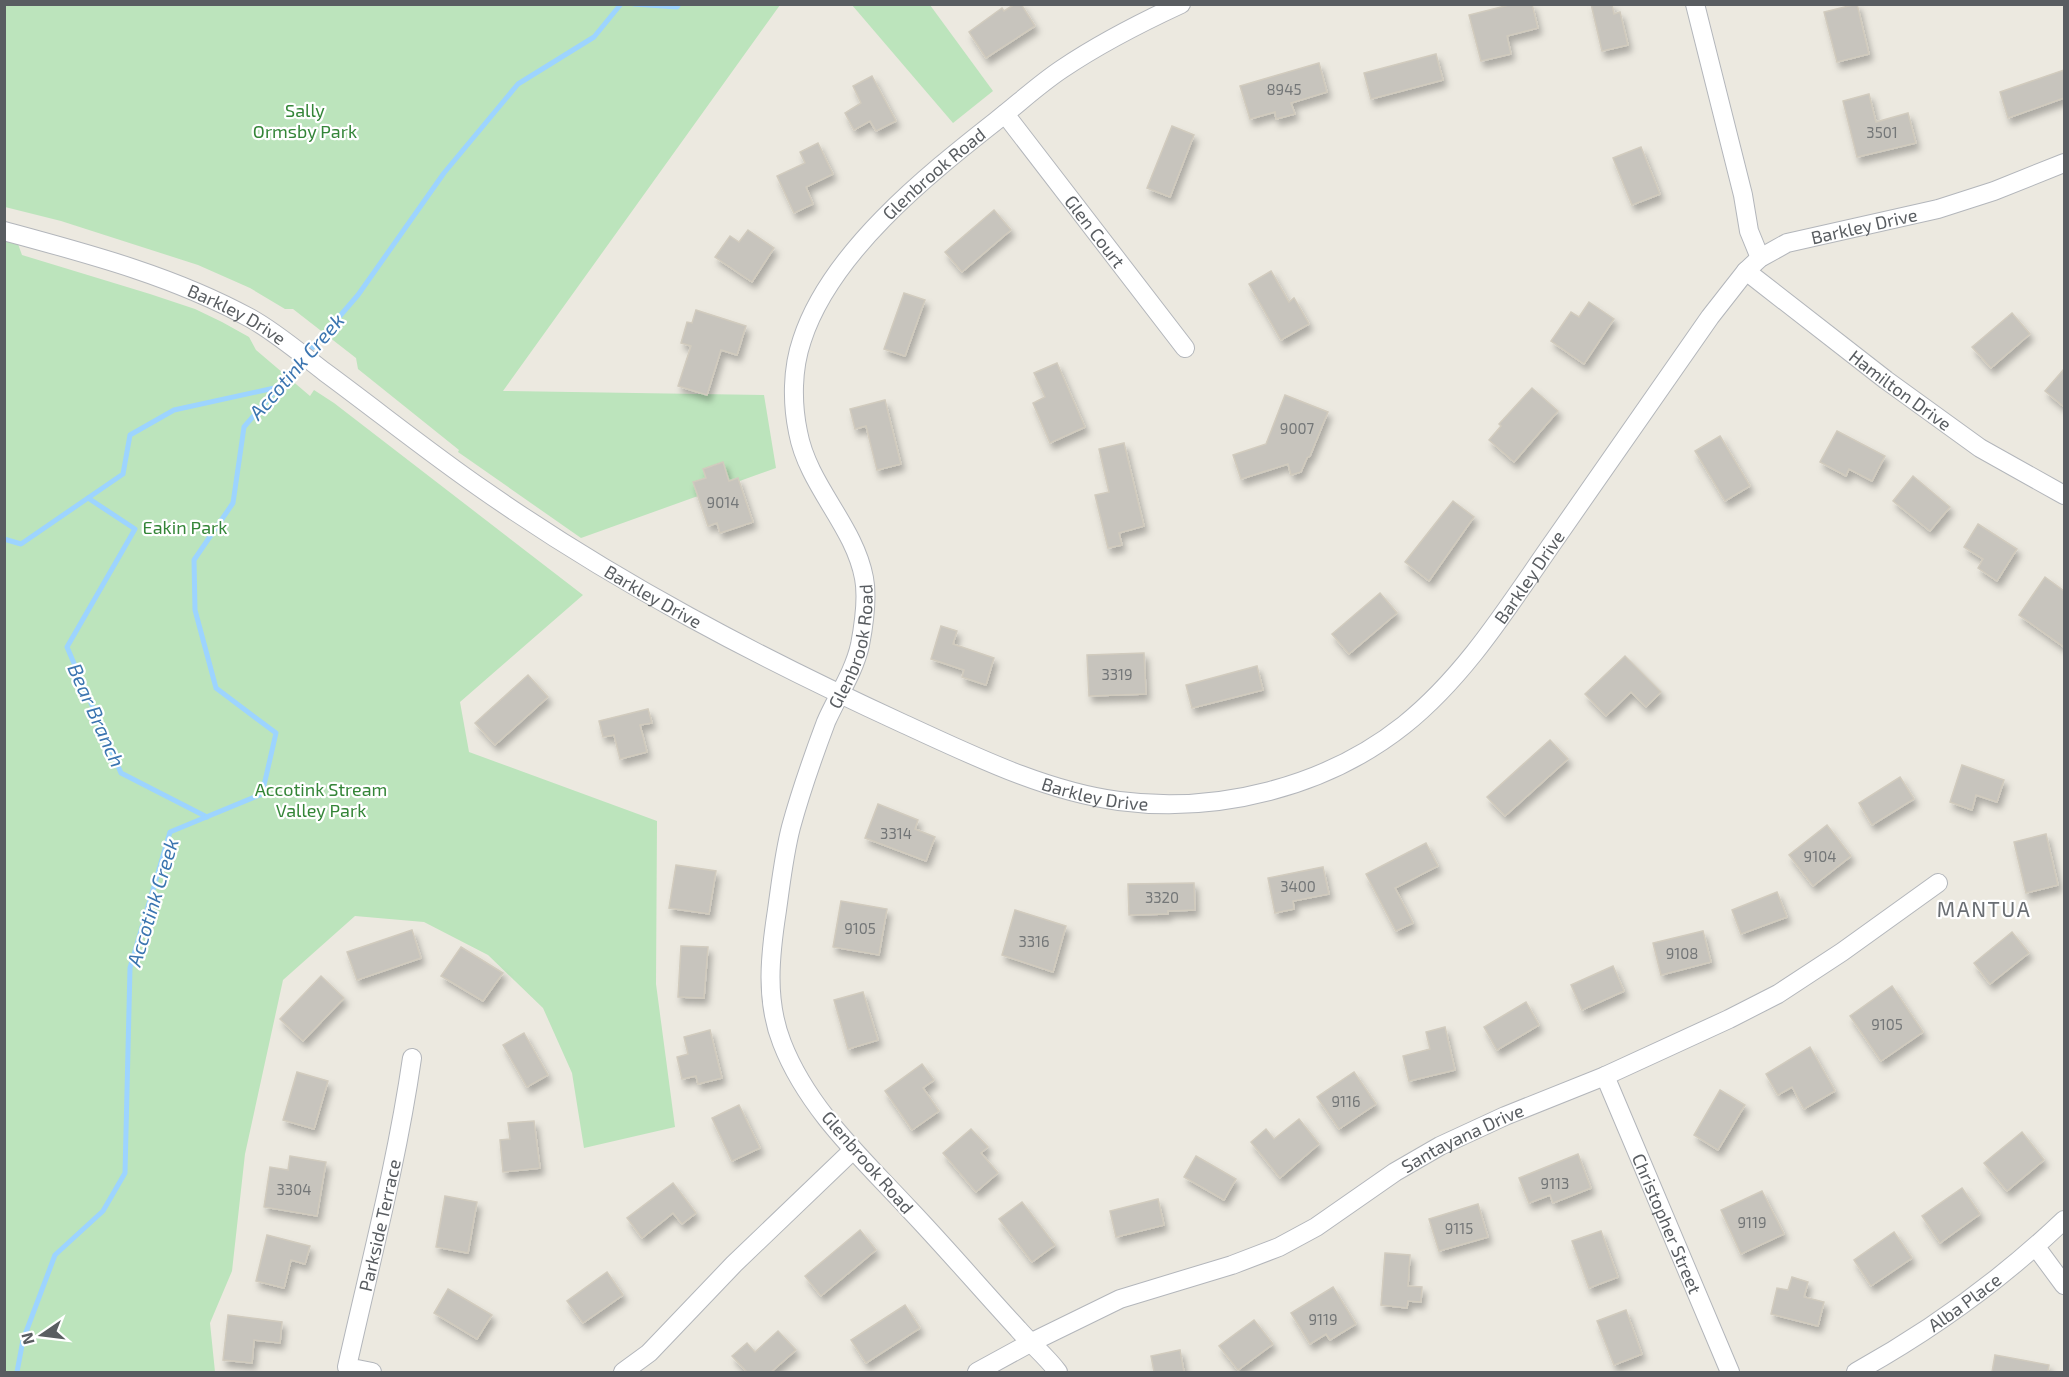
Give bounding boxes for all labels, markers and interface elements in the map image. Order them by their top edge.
house number: 8945 [1267,80,1301,98]
park label: Sally Ormsby Park [253,99,357,142]
street label: Glenbrook Road [878,123,990,224]
house number: 3501 [1866,123,1898,141]
street label: Glen Court [1060,191,1130,272]
street label: Barkley Drive [1809,203,1919,248]
street label: Barkley Drive [185,279,290,349]
water label: Accotink Creek [243,308,349,425]
street label: Hamilton Drive [1845,345,1956,435]
house number: 9007 [1280,419,1314,437]
house number: 9014 [707,493,739,511]
park label: Eakin Park [143,516,227,538]
street label: Barkley Drive [1489,526,1569,628]
street label: Barkley Drive [601,560,706,633]
street label: Glenbrook Road [823,583,877,712]
water label: Bear Branch [63,659,131,771]
house number: 3319 [1101,665,1133,683]
street label: Barkley Drive [1039,772,1149,815]
park label: Accotink Stream Valley Park [255,778,387,821]
house number: 3314 [880,824,912,842]
water label: Accotink Creek [121,835,183,970]
house number: 9104 [1804,847,1836,865]
house number: 3400 [1280,877,1316,895]
house number: 3320 [1145,888,1179,906]
district label: MANTUA [1937,896,2031,921]
house number: 9105 [844,919,876,937]
house number: 3316 [1018,932,1050,950]
house number: 9108 [1666,944,1698,962]
house number: 9105 [1871,1015,1903,1033]
house number: 9116 [1331,1092,1361,1110]
street label: Santayana Drive [1397,1099,1527,1177]
street label: Glenbrook Road [817,1106,919,1218]
street label: Christopher Street [1628,1150,1707,1297]
street label: Parkside Terrace [354,1157,405,1293]
house number: 9113 [1541,1174,1569,1192]
house number: 3304 [277,1180,311,1198]
house number: 9119 [1737,1213,1767,1231]
house number: 9115 [1445,1219,1473,1237]
street label: Alba Place [1924,1268,2005,1336]
north arrow [12,1305,72,1365]
house number: 9119 [1308,1310,1338,1328]
text: N [16,1331,38,1347]

